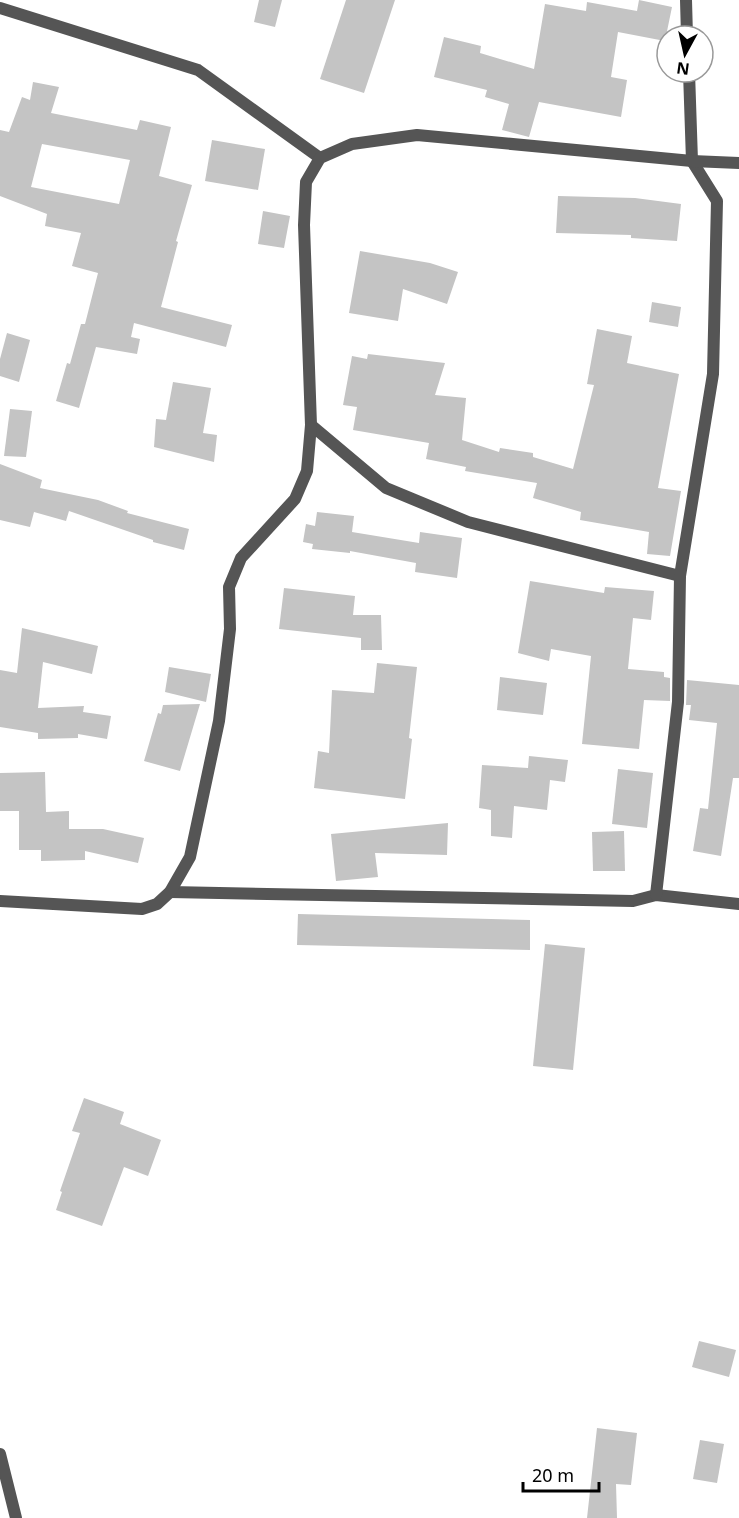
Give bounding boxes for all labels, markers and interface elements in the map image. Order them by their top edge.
north arrow [655,24,715,84]
text: N [675,57,691,81]
scale bar [523,1455,600,1493]
text: 20 m [532,1463,574,1487]

